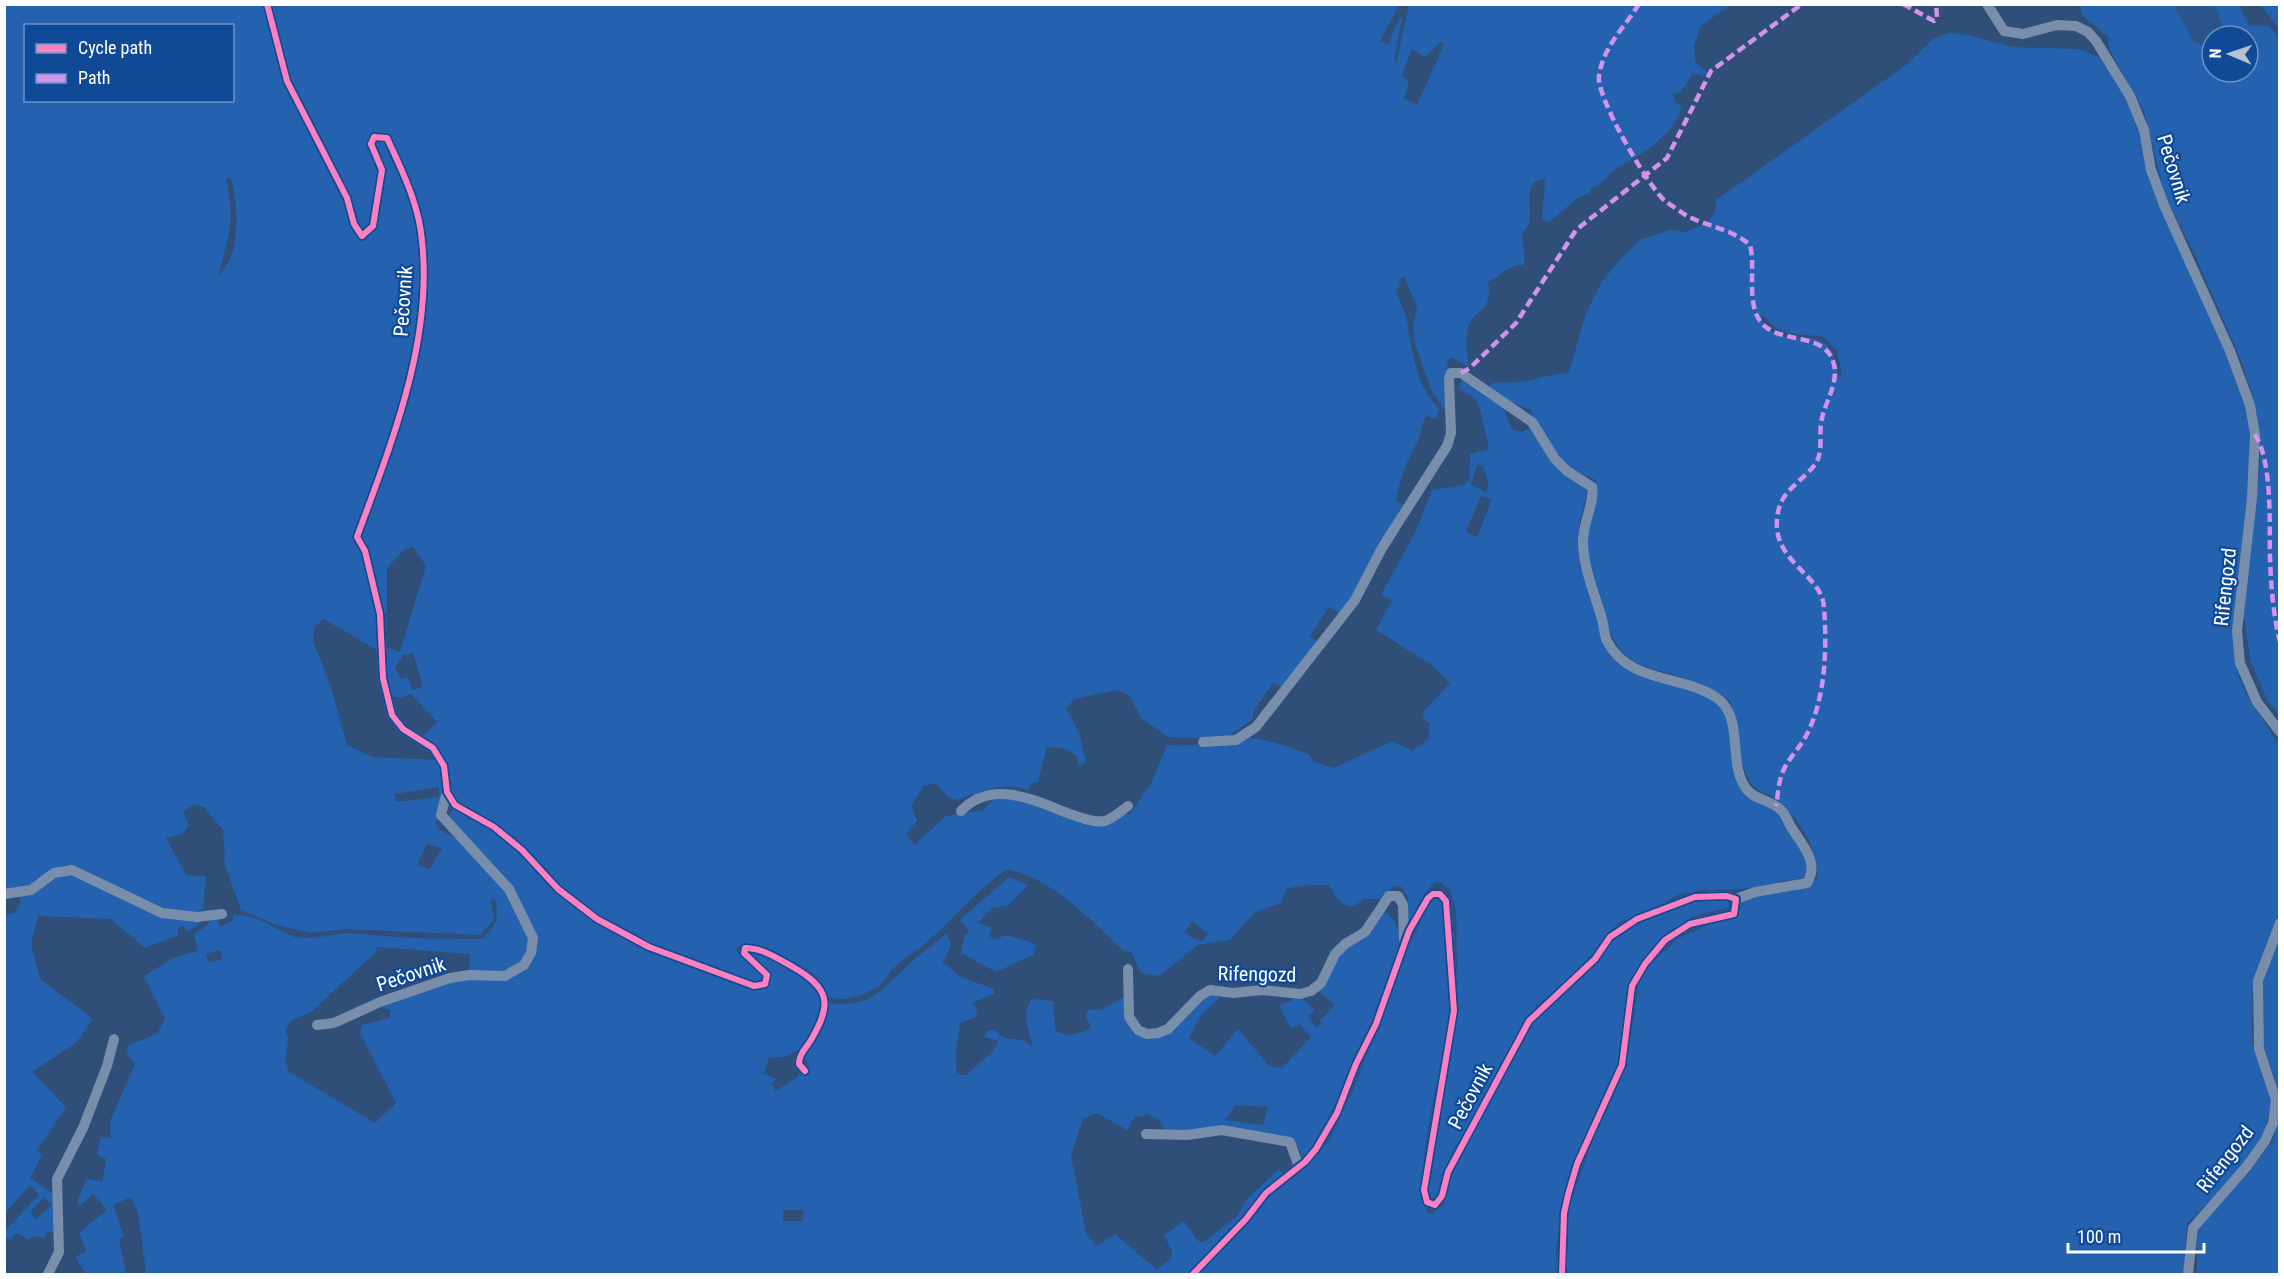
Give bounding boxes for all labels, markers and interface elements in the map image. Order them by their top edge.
legend [24,24,234,102]
north arrow [2200,24,2260,84]
text: Cycle path [78,37,152,58]
text: N [2206,48,2225,59]
text: Path [78,67,111,88]
street label: Pečovnik [2152,131,2196,207]
street label: Pečovnik [389,265,417,337]
street label: Rifengozd [2209,547,2241,627]
street label: Pečovnik [373,952,449,996]
street label: Rifengozd [1217,961,1297,987]
street label: Pečovnik [1443,1059,1497,1133]
street label: Rifengozd [2191,1121,2259,1197]
scale bar [2068,1216,2204,1254]
text: 100 m [2077,1226,2121,1247]

